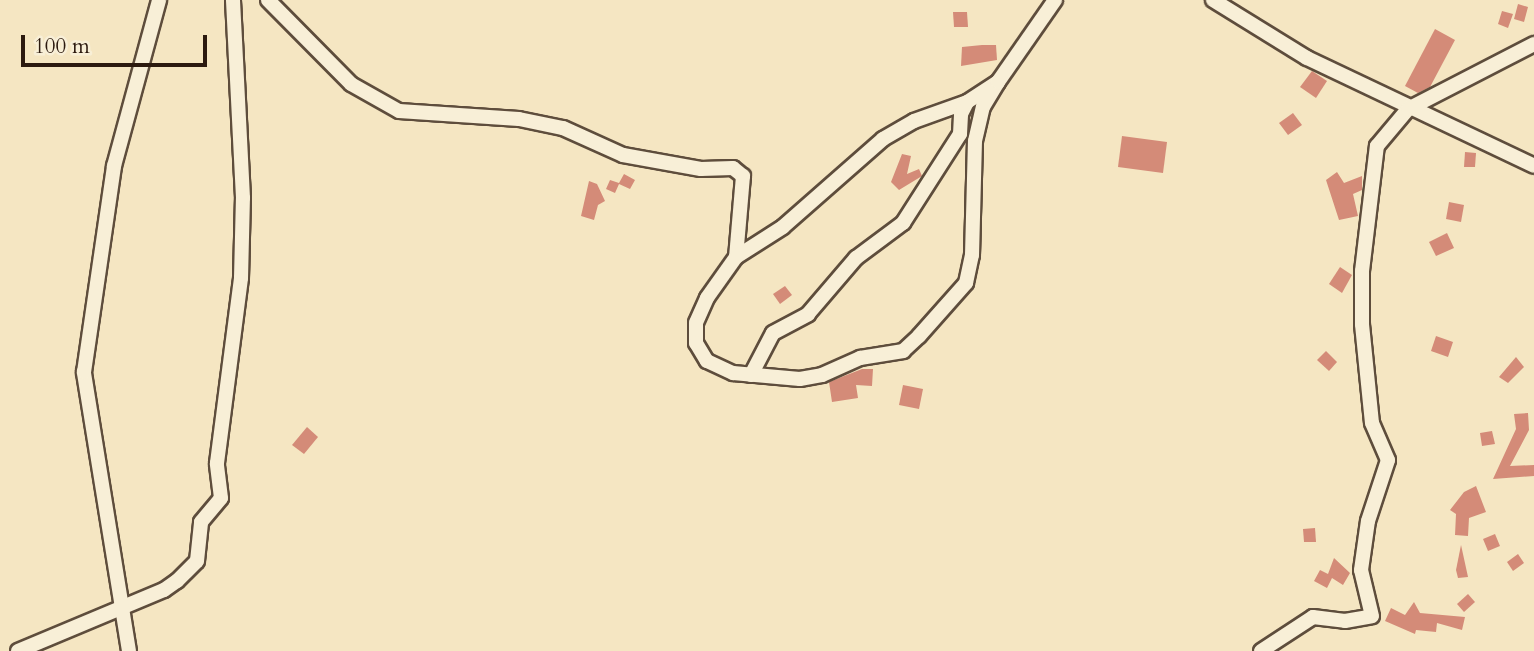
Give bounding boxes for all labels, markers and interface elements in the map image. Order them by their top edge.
scale bar [24,21,210,65]
text: 100 m [34,32,90,61]

